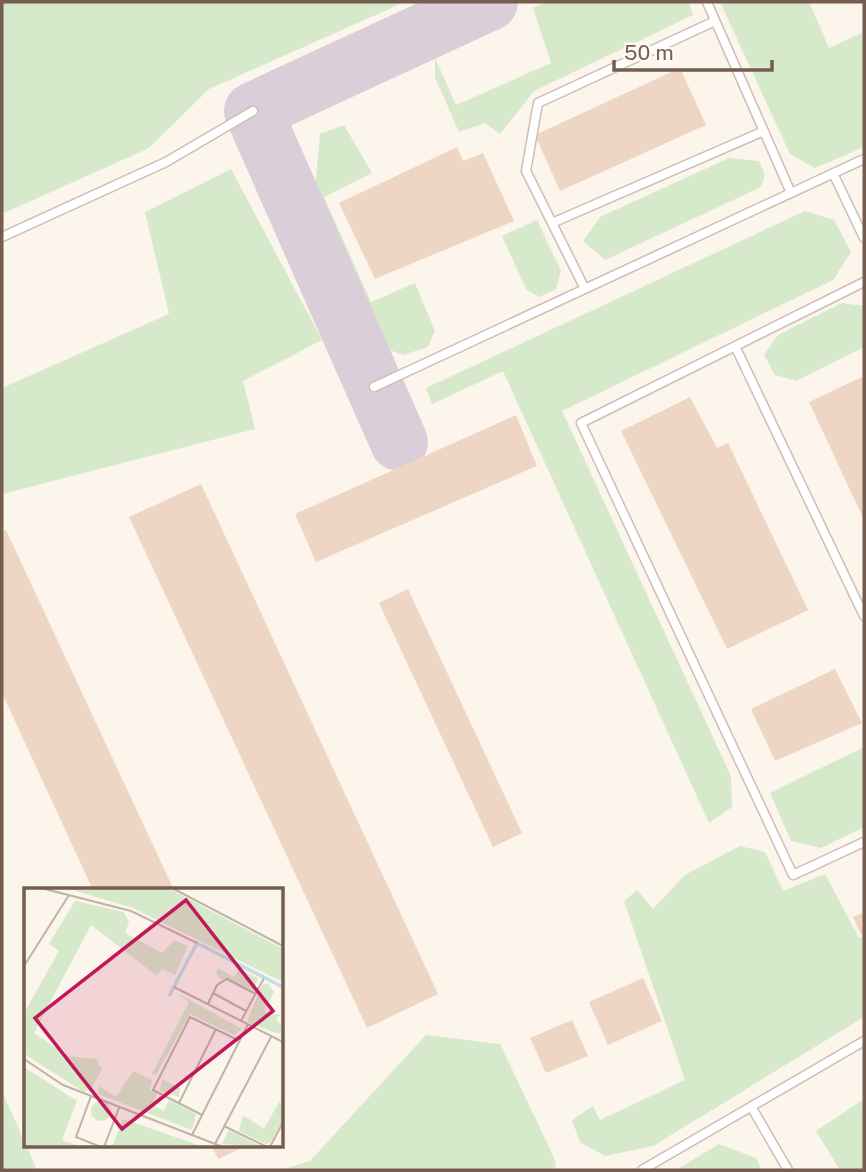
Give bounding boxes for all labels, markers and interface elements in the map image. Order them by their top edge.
scale bar [614,28,772,72]
text: 50 m [624,40,674,65]
inset map [24,888,284,1148]

